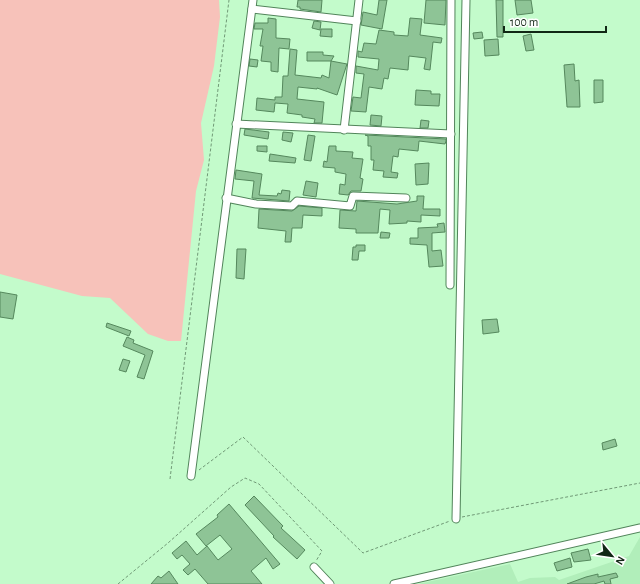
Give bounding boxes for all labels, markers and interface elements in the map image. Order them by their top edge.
scale bar [504,8,606,34]
text: 100 m [510,16,538,28]
north arrow [592,536,632,576]
text: N [614,555,627,567]

